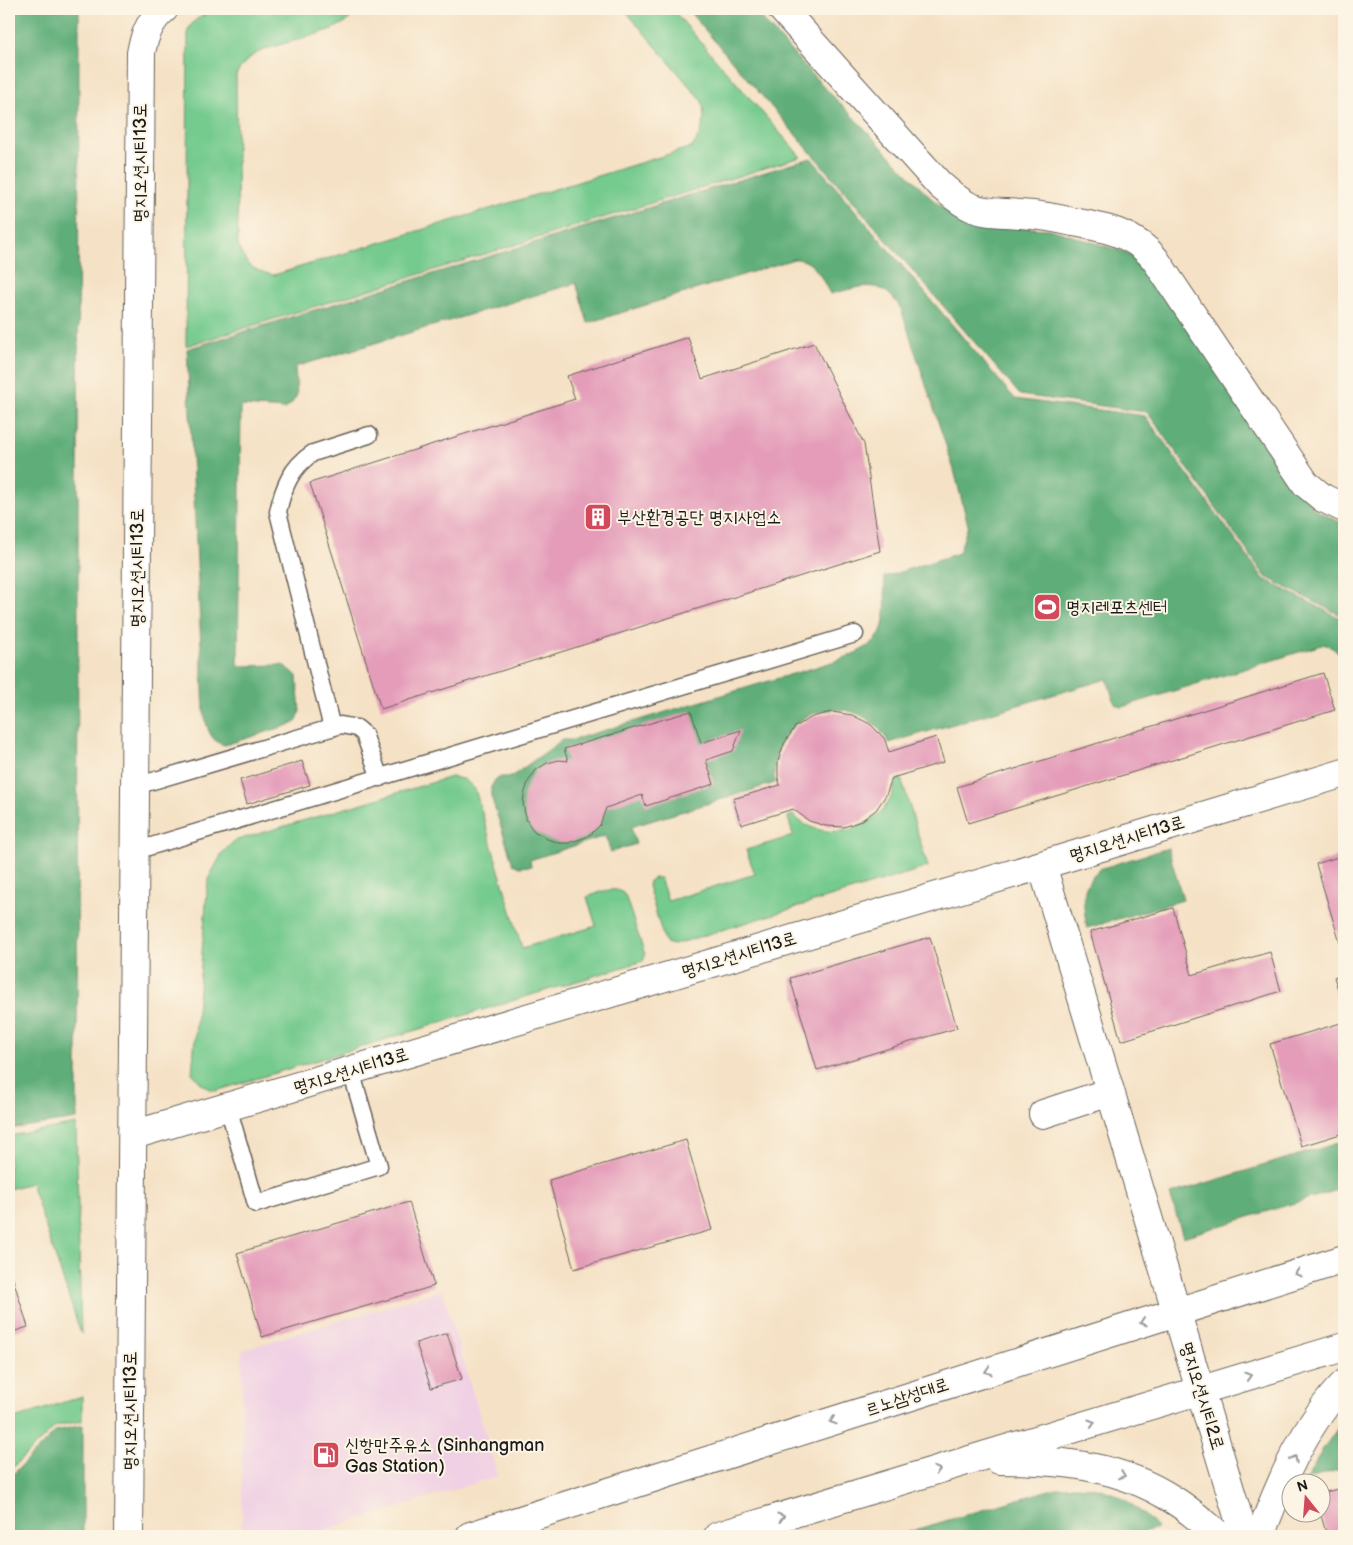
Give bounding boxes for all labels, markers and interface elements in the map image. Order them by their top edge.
street label: 명지오션시티13로 [130,103,151,223]
building icon: 부산환경공단 명지사업소 [583,502,613,532]
place label: 부산환경공단 명지사업소 [617,507,781,528]
street label: 명지오션시티13로 [127,508,148,628]
sports icon: 명지레포츠센터 [1032,592,1062,622]
place label: 명지레포츠센터 [1066,597,1167,618]
street label: 명지오션시티13로 [1067,811,1187,867]
street label: 명지오션시티13로 [679,927,799,983]
street label: 명지오션시티13로 [291,1043,411,1099]
one-way arrow [1294,1267,1302,1277]
one-way arrow [1139,1316,1147,1326]
street label: 명지오션시티2로 [1176,1339,1228,1453]
street label: 명지오션시티13로 [120,1351,141,1471]
one-way arrow [984,1365,993,1375]
one-way arrow [1243,1372,1252,1382]
street label: 르노삼성대로 [862,1374,952,1420]
one-way arrow [829,1415,838,1425]
one-way arrow [1088,1419,1096,1429]
place label: 신항만주유소 (Sinhangman Gas Station) [345,1435,544,1477]
fuel station icon: 신항만주유소 (Sinhangman Gas Station) [311,1440,341,1470]
one-way arrow [1287,1456,1297,1465]
one-way arrow [932,1466,941,1476]
one-way arrow [1118,1469,1126,1479]
north arrow [1280,1472,1330,1522]
text: N [1295,1476,1310,1496]
one-way arrow [777,1513,785,1523]

